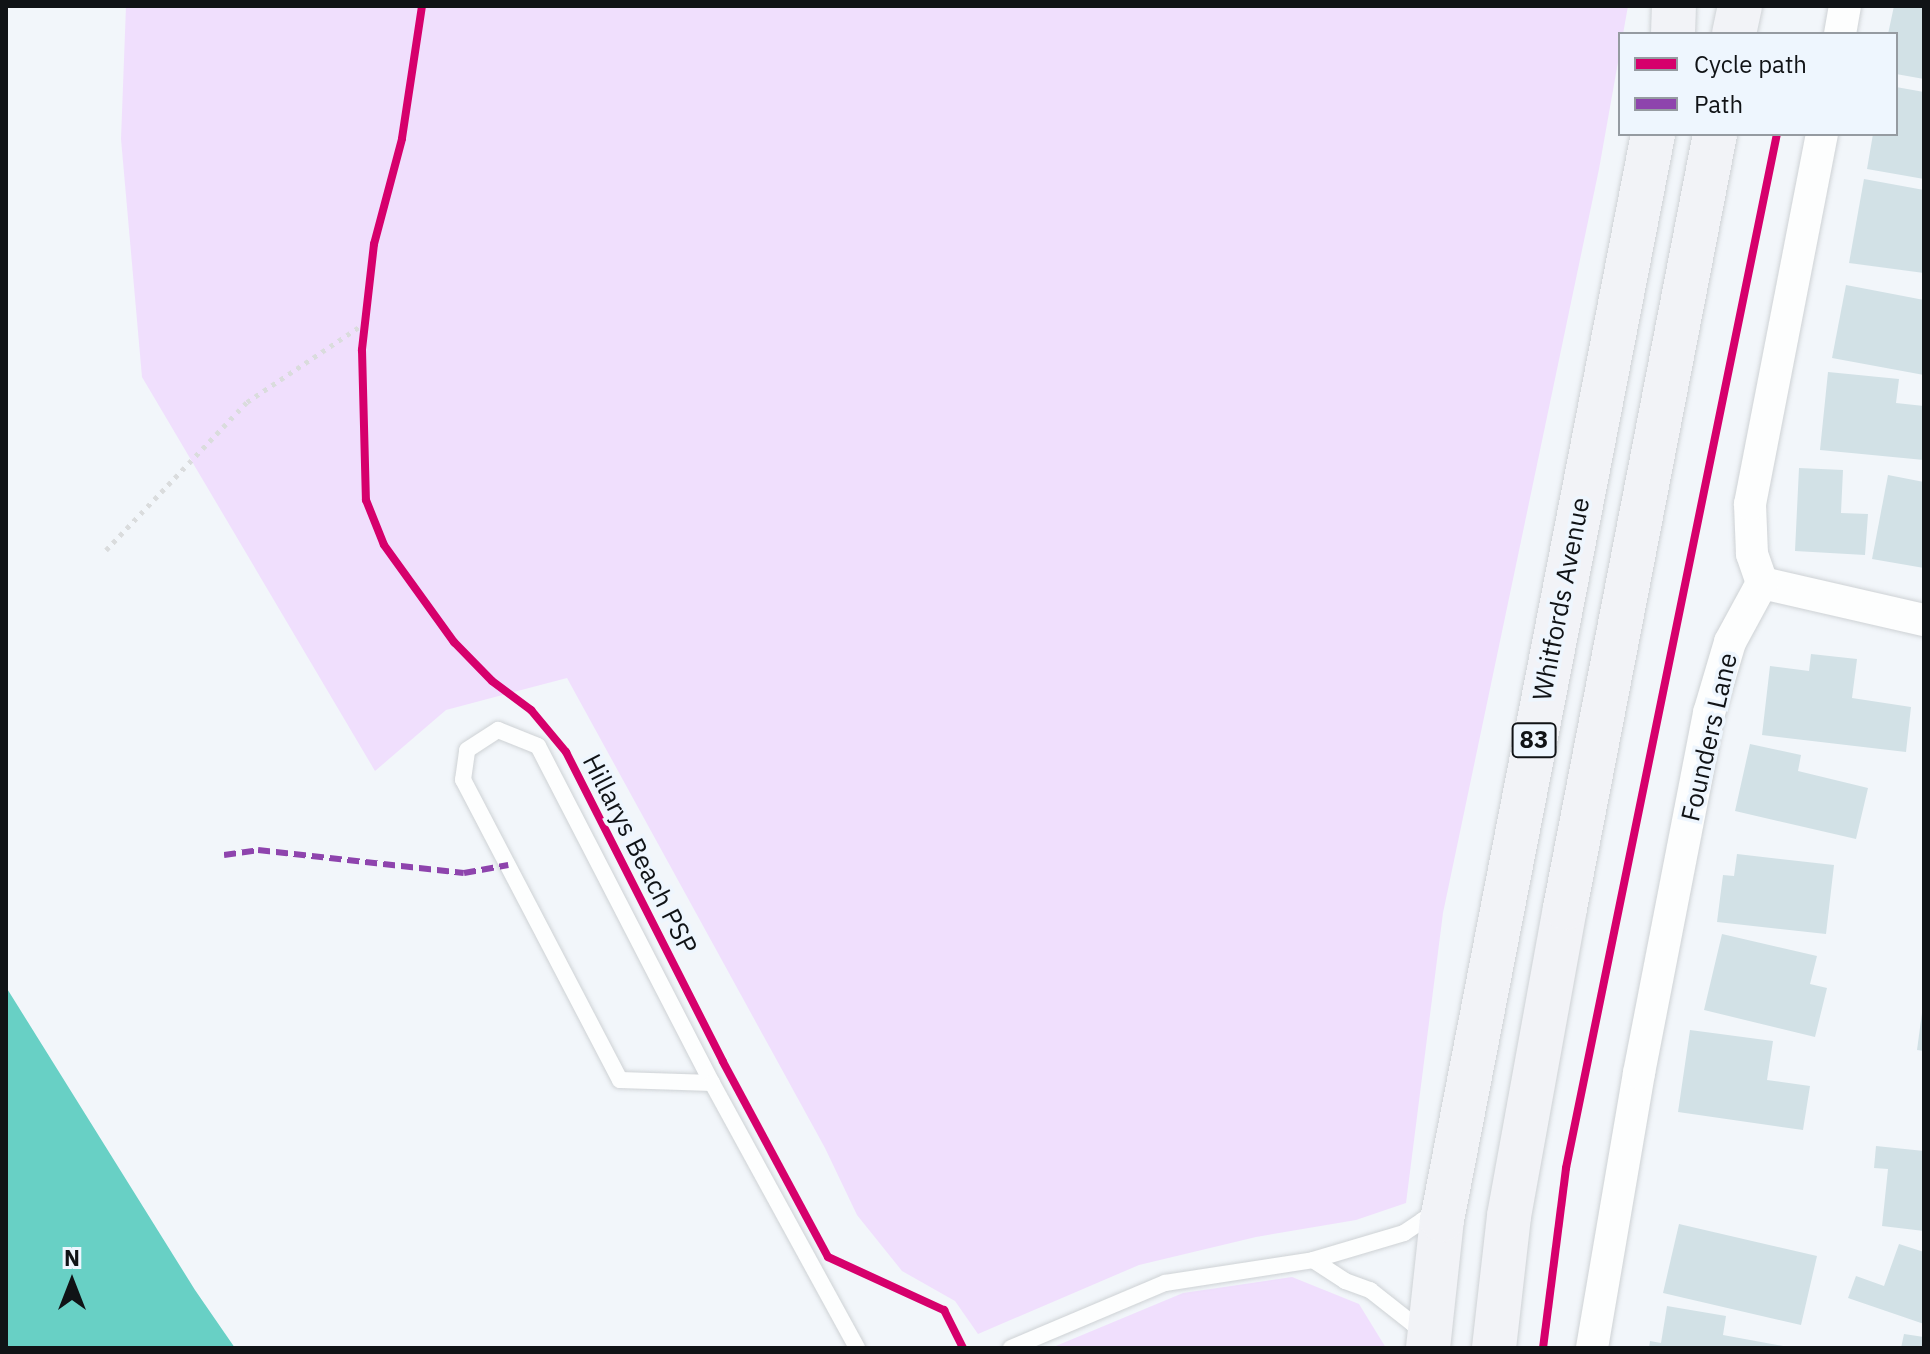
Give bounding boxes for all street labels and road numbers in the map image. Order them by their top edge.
street label: Whitfords Avenue [1526,495,1596,703]
street label: Founders Lane [1674,650,1744,824]
road number: 83 [1510,720,1558,760]
street label: Hillarys Beach PSP [576,749,704,959]

